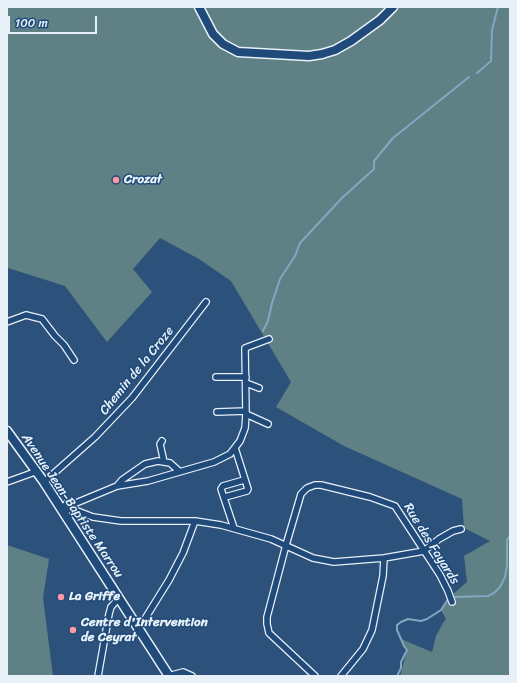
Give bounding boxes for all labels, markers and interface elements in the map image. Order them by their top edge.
scale bar [10,8,99,34]
text: 100 m [15,12,48,34]
place label: Crozat [124,172,162,188]
marker: Crozat [111,175,121,185]
street label: Chemin de la Croze [97,324,177,418]
street label: Avenue Jean-Baptiste Marrou [18,431,126,581]
street label: Rue des Fayards [400,500,462,588]
place label: La Griffe [69,589,120,605]
marker: La Griffe [56,592,66,602]
place label: Centre d'Intervention de Ceyrat [81,615,208,646]
marker: Centre d'Intervention de Ceyrat [68,625,78,635]

